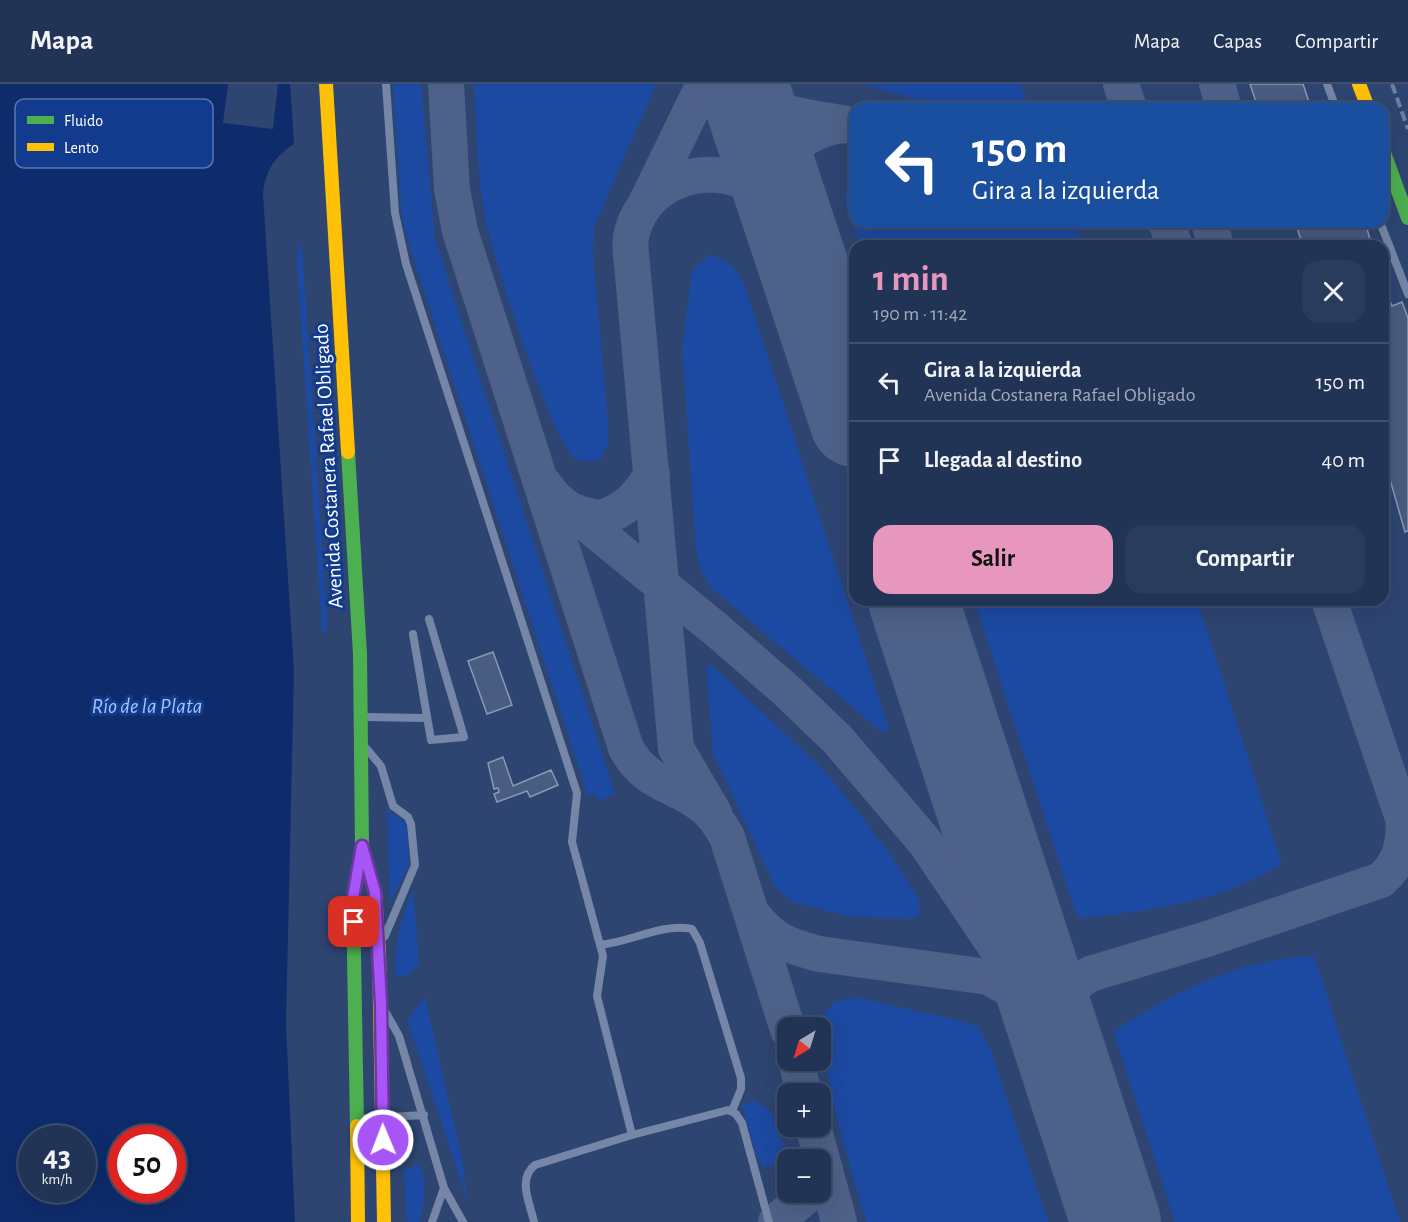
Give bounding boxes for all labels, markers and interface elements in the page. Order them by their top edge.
text: Mapa [30,27,93,55]
text: Mapa [1134,31,1180,52]
text: Capas [1213,31,1262,52]
text: Compartir [1295,31,1378,52]
legend [15,99,213,168]
text: Fluido [64,113,103,129]
icon: left [873,126,951,204]
text: 150 m [972,128,1067,170]
text: Lento [64,140,99,156]
text: Gira a la izquierda [972,177,1160,204]
button: close [1302,260,1365,323]
text: 1 min [873,261,949,297]
text: 190 m · 11:42 [873,304,967,324]
street label: Avenida Costanera Rafael Obligado [311,323,346,609]
text: Gira a la izquierda [924,359,1082,381]
icon: left [873,366,906,399]
text: 150 m [1315,371,1365,393]
text: Avenida Costanera Rafael Obligado [924,385,1196,405]
icon: arrive [873,444,906,477]
text: Llegada al destino [924,449,1082,471]
text: 40 m [1322,449,1365,471]
button: Salir [873,525,1113,594]
button: Compartir [1125,525,1365,594]
water label: Río de la Plata [92,695,203,717]
pin [328,896,379,947]
icon: arrive [337,905,370,938]
north arrow [777,1017,831,1071]
map controls [777,1017,831,1203]
button: + [777,1083,831,1137]
position arrow [351,1108,415,1172]
speed limit sign: 50 [108,1125,186,1203]
text: 43 [43,1142,71,1172]
button: − [777,1149,831,1203]
text: km/h [42,1172,72,1187]

